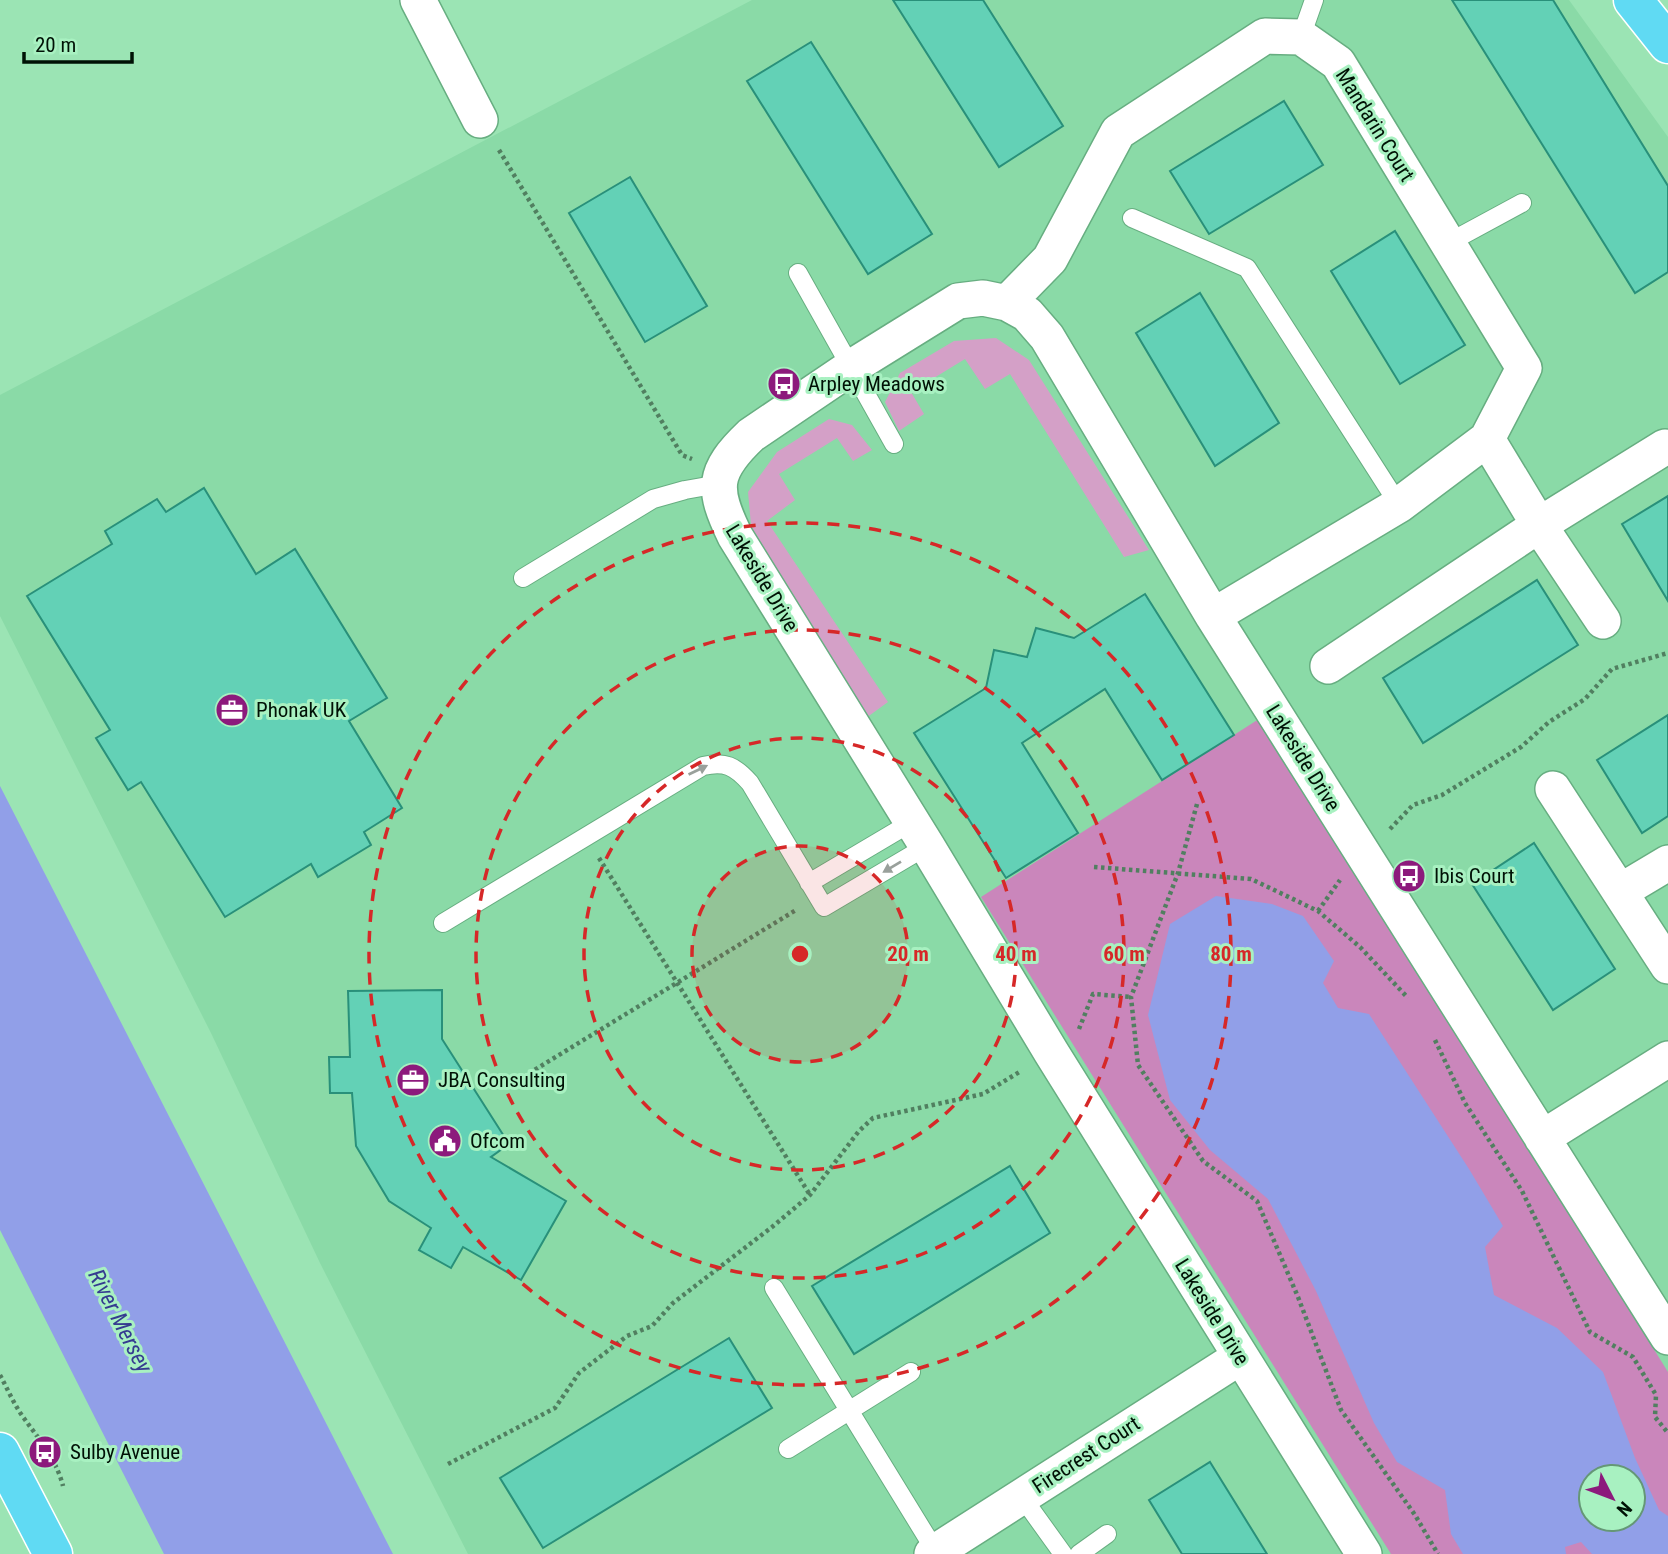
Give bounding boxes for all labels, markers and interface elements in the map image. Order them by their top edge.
scale bar [24,21,133,65]
text: 20 m [35,33,76,57]
street label: Mandarin Court [1331,64,1419,186]
bus stop icon: Arpley Meadows [765,365,803,403]
place label: Arpley Meadows [808,372,945,396]
street label: Lakeside Drive [721,520,803,636]
office icon: Phonak UK [213,691,251,729]
place label: Phonak UK [256,698,347,722]
street label: Lakeside Drive [1261,701,1345,816]
one-way arrow [688,764,708,776]
bus stop icon: Ibis Court [1390,857,1428,895]
one-way arrow [883,860,902,873]
place label: Ibis Court [1434,864,1515,888]
centre of rings [788,942,812,966]
text: 20 m [887,942,929,966]
text: 40 m [995,942,1037,966]
text: 60 m [1103,942,1145,966]
text: 80 m [1210,942,1252,966]
office icon: JBA Consulting [394,1061,432,1099]
place label: JBA Consulting [438,1068,565,1092]
public building icon: Ofcom [426,1122,464,1160]
place label: Ofcom [470,1129,525,1153]
street label: Lakeside Drive [1170,1255,1254,1370]
water label: River Mersey [82,1265,158,1378]
street label: Firecrest Court [1028,1411,1144,1499]
bus stop icon: Sulby Avenue [26,1433,64,1471]
place label: Sulby Avenue [70,1440,180,1464]
north arrow [1577,1463,1647,1533]
text: N [1612,1497,1637,1521]

